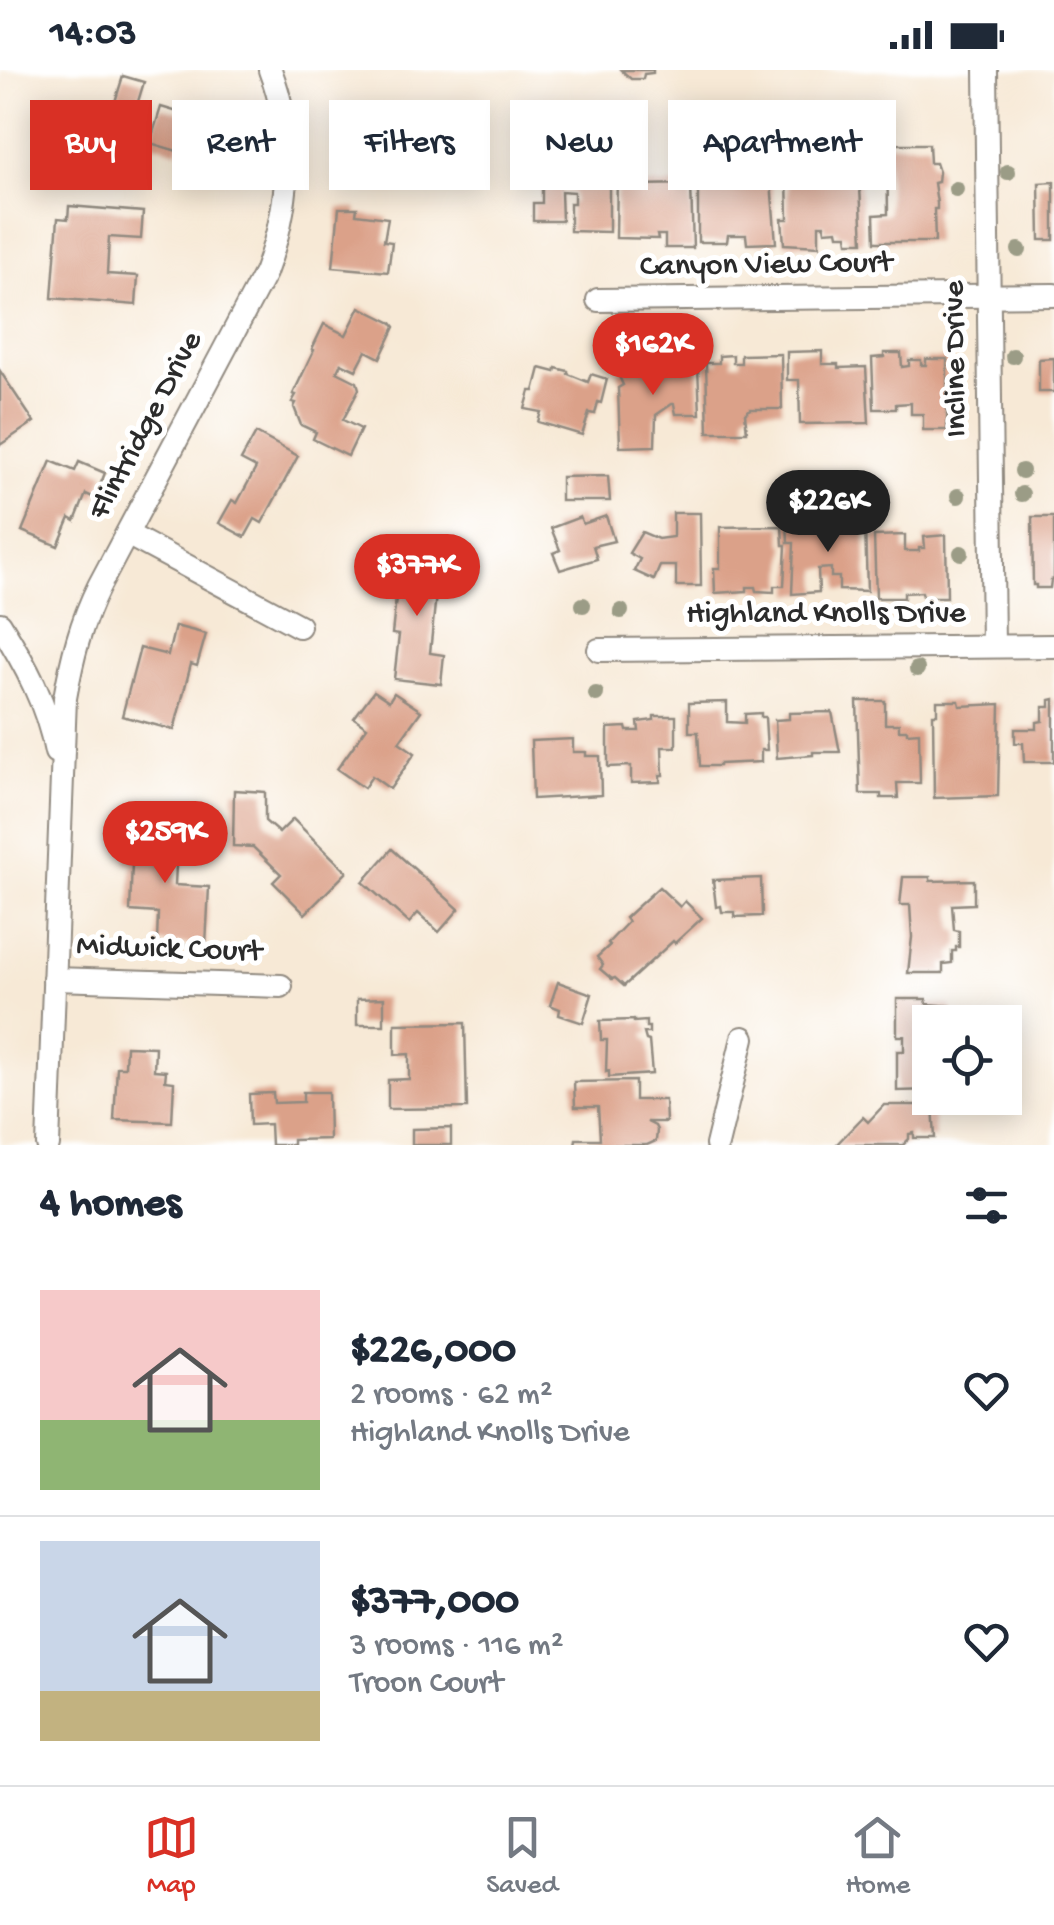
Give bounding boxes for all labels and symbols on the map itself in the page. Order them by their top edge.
street label: Canyon View Court [639,245,895,287]
street label: Incline Drive [937,280,977,438]
pin: $162K [583,313,723,398]
street label: Flintridge Drive [81,325,213,527]
pin: $226K [758,470,898,555]
pin: $377K [347,534,487,619]
street label: Highland Knolls Drive [686,596,966,634]
pin: $259K [95,801,235,886]
street label: Midwick Court [76,928,265,972]

